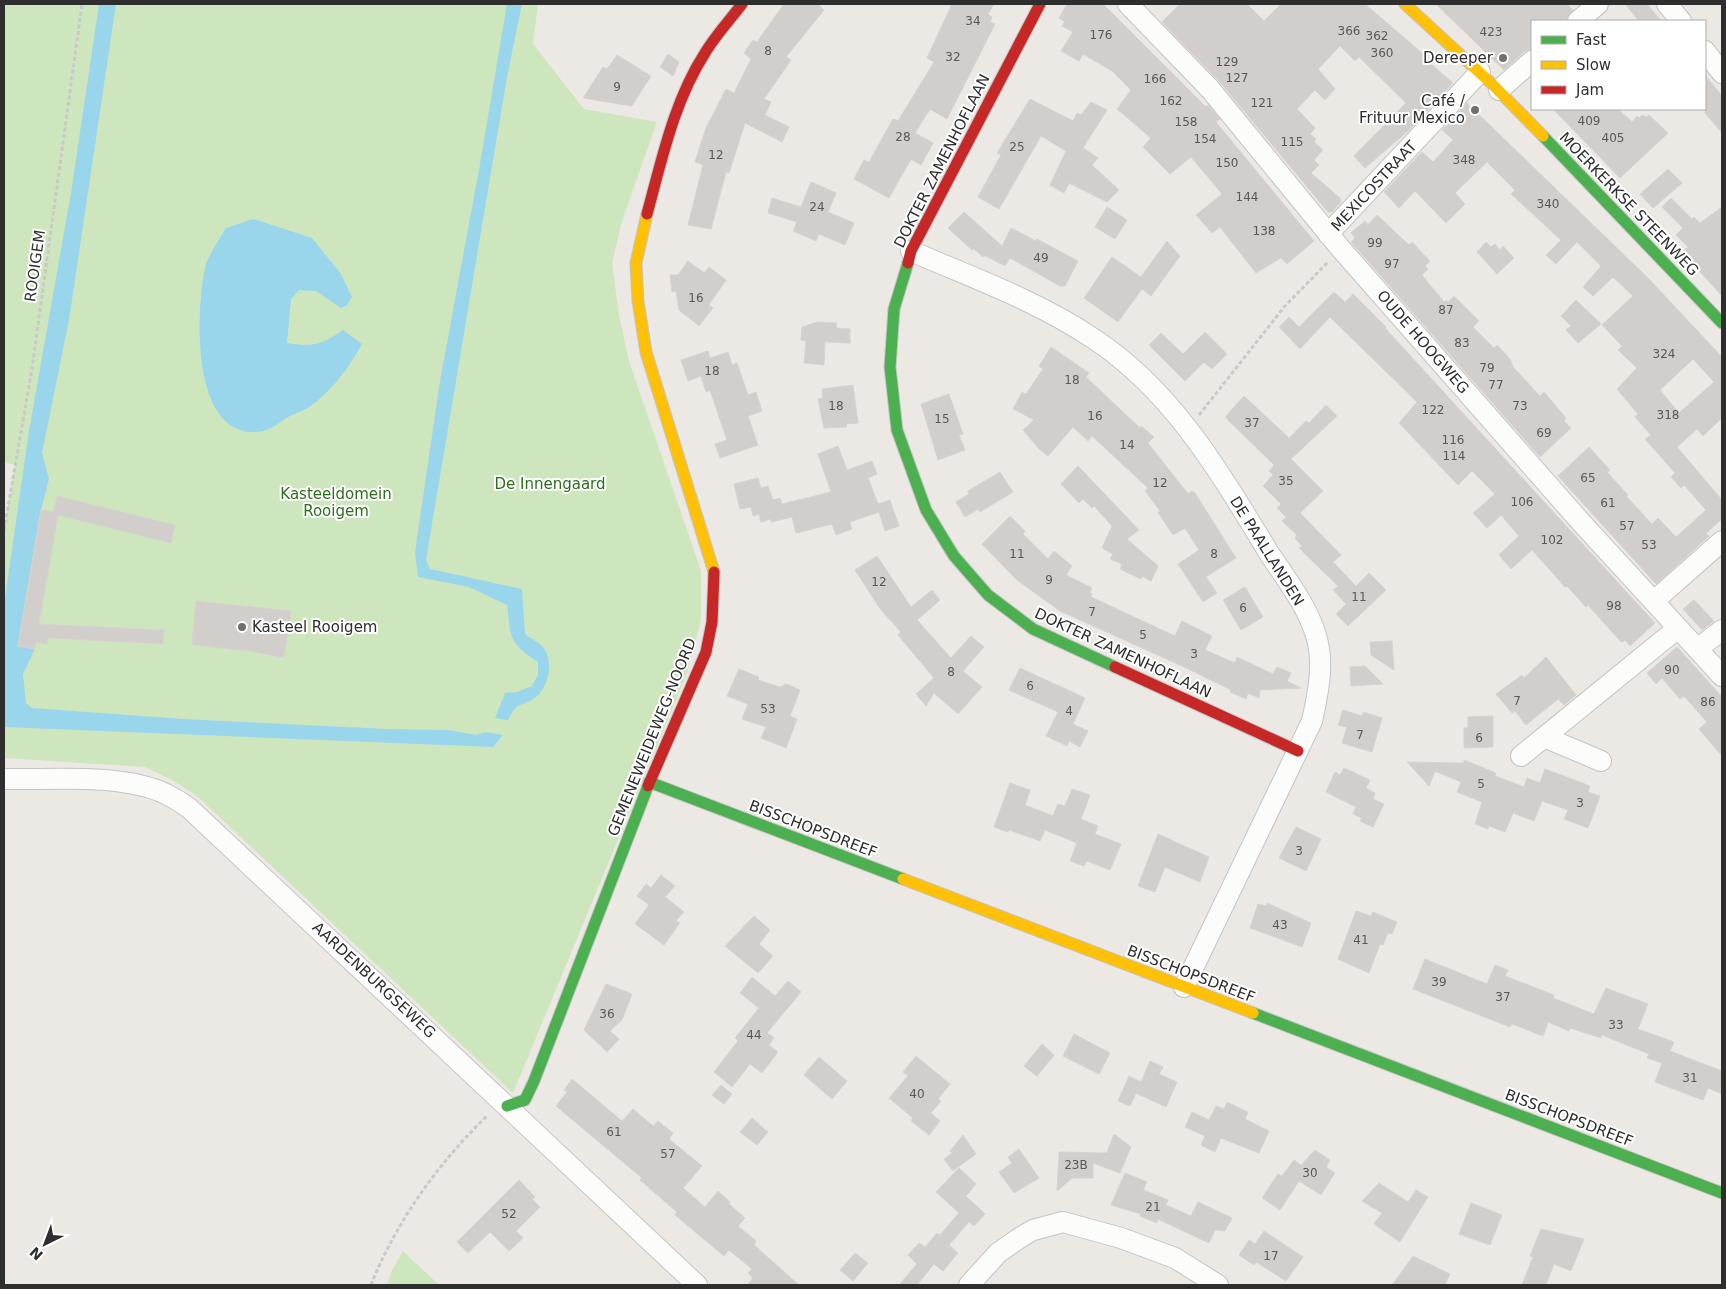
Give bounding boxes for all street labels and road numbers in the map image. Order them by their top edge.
street label: DOKTER ZAMENHOFLAAN [890,71,994,251]
street label: MOERKERKSE STEENWEG [1556,128,1702,280]
street label: MEXICOSTRAAT [1328,137,1421,235]
street label: ROOIGEM [21,229,49,303]
street label: OUDE HOOGWEG [1373,287,1473,397]
street label: DE PAALLANDEN [1226,493,1308,609]
street label: DOKTER ZAMENHOFLAAN [1032,604,1214,702]
street label: GEMENEWEIDEWEG-NOORD [604,635,700,839]
street label: BISSCHOPSDREEF [747,796,879,862]
street label: AARDENBURGSEWEG [309,918,439,1042]
street label: BISSCHOPSDREEF [1125,941,1257,1007]
street label: BISSCHOPSDREEF [1503,1085,1635,1151]

